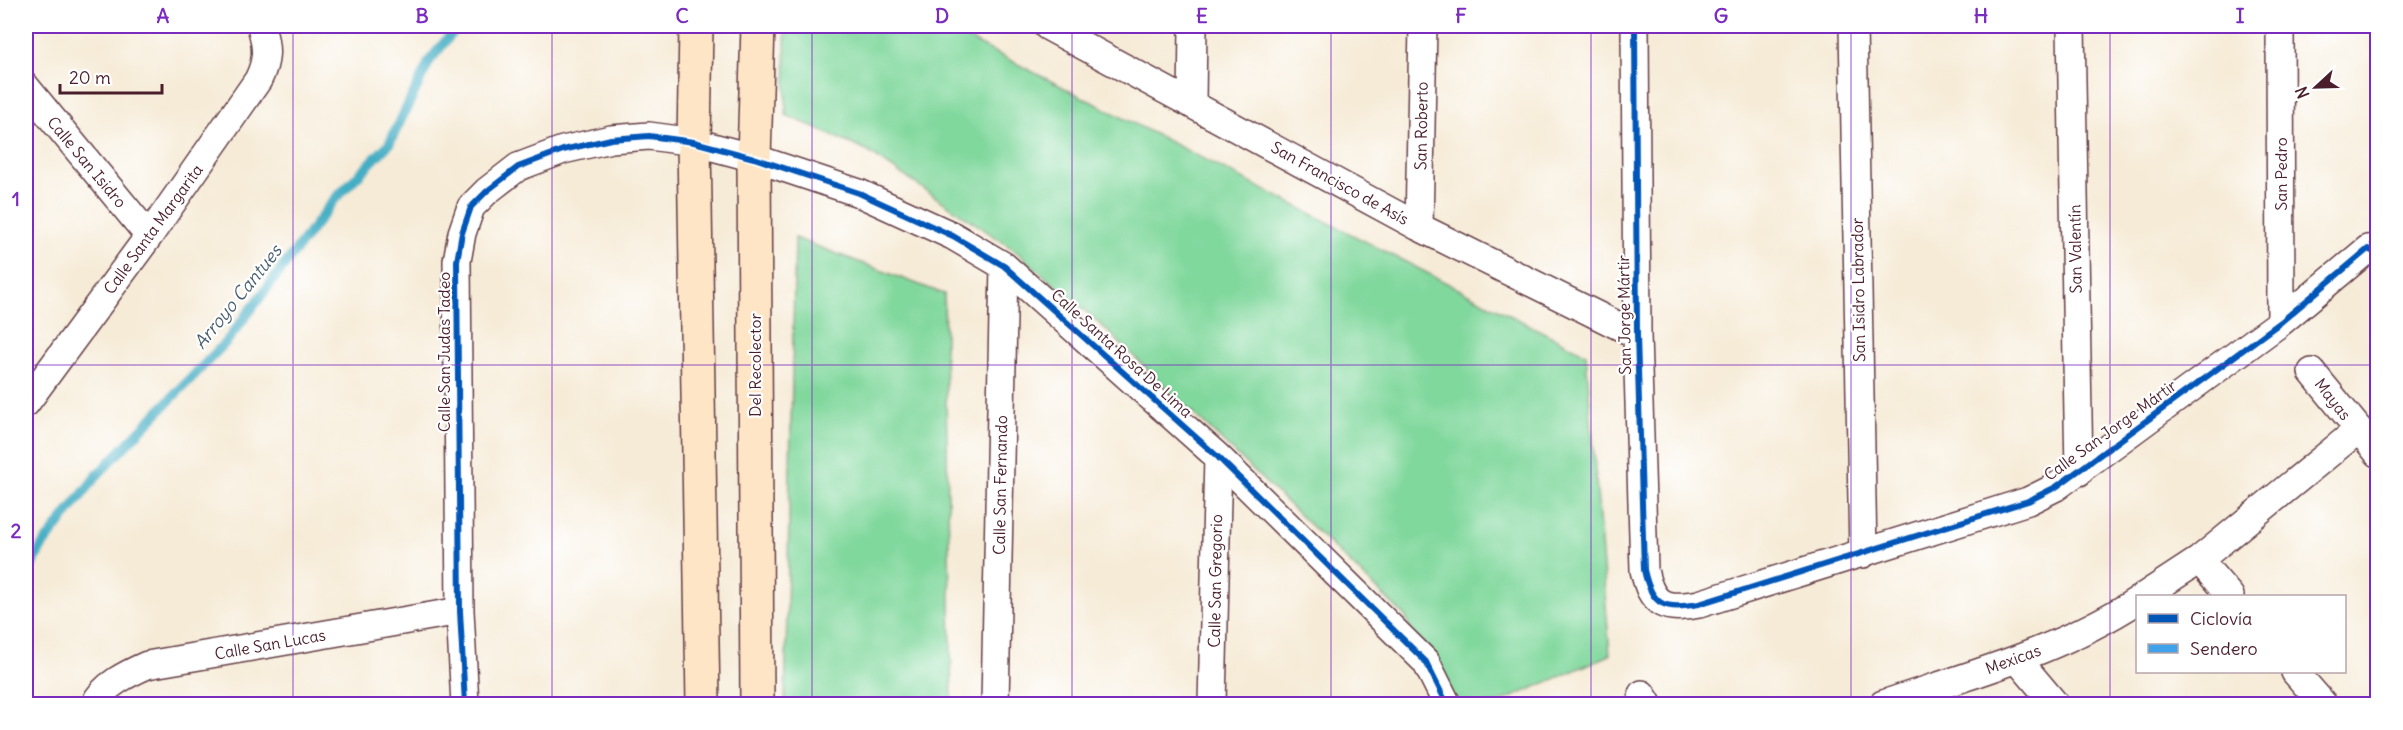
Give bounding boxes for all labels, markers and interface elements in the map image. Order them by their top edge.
text: A [157,3,170,28]
text: B [415,3,429,28]
text: C [675,3,689,28]
text: D [935,3,949,28]
text: E [1196,3,1208,28]
text: F [1455,3,1467,28]
text: G [1714,3,1728,28]
text: H [1974,3,1988,28]
text: I [2236,3,2245,28]
scale bar [60,57,162,95]
north arrow [2286,57,2346,117]
text: 20 m [69,66,111,89]
street label: San Roberto [1410,82,1432,170]
text: N [2291,84,2313,101]
street label: Calle San Isidro [43,112,131,212]
street label: San Francisco de Asís [1268,137,1412,229]
street label: San Pedro [2271,137,2291,211]
street label: Calle Santa Margarita [99,160,207,298]
text: 1 [12,186,20,211]
street label: San Valentín [2064,204,2086,294]
street label: San Isidro Labrador [1847,217,1869,362]
water label: Arroyo Cantues [189,239,288,353]
street label: San Jorge Mártir [1613,254,1635,375]
street label: Calle San Judas Tadeo [434,272,454,432]
street label: Calle Santa Rosa De Lima [1047,284,1197,422]
street label: Del Recolector [745,312,765,417]
street label: Mayas [2311,374,2355,424]
street label: Calle San Jorge Mártir [2040,375,2181,485]
street label: Calle San Fernando [989,415,1011,555]
street label: Calle San Gregorio [1204,514,1226,648]
text: 2 [11,518,22,543]
legend [2136,595,2346,673]
text: Ciclovía [2190,607,2252,630]
street label: Calle San Lucas [213,624,327,664]
text: Sendero [2190,637,2258,660]
street label: Mexicas [1983,640,2043,678]

